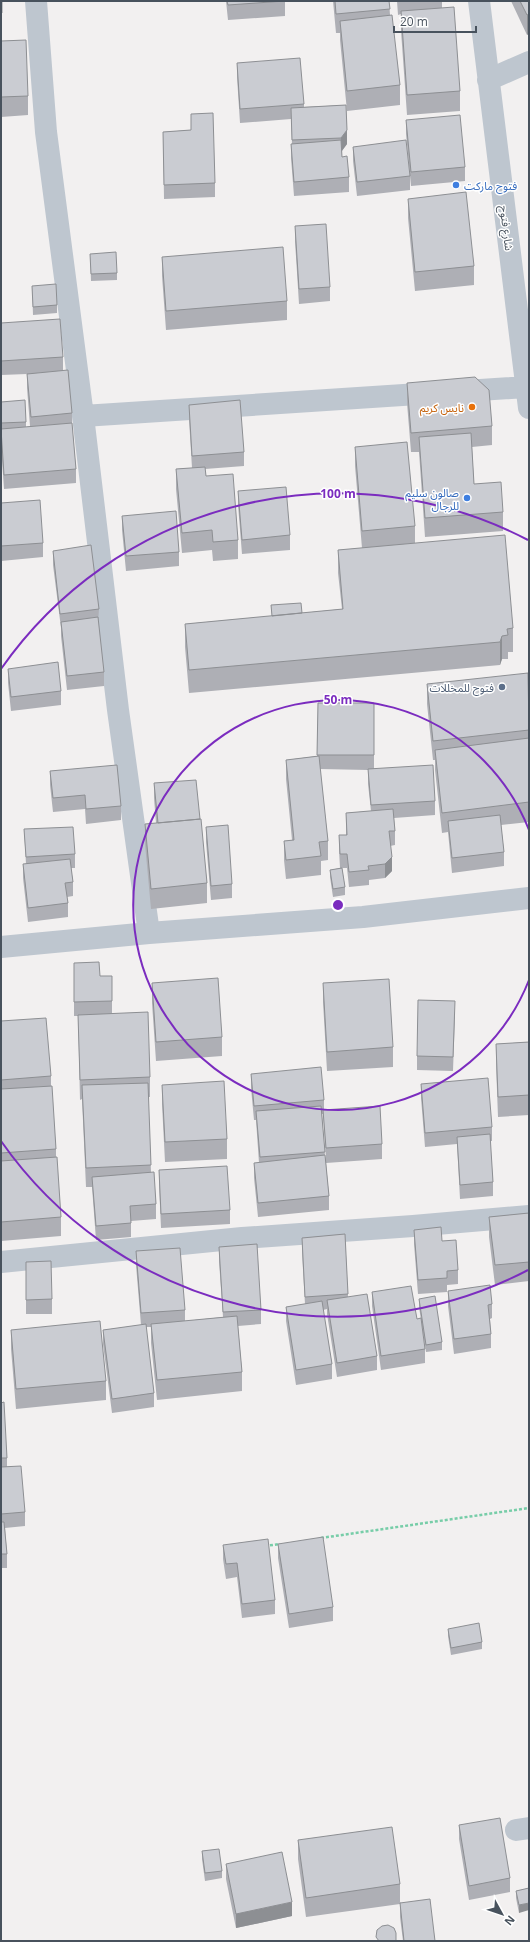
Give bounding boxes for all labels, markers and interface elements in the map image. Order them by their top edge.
scale bar [394,8,476,34]
text: 20 m [400,13,428,30]
place label: فتوح ماركت [464,178,517,194]
marker: فتوح ماركت [451,180,461,190]
street label: شارع فتوح [496,204,517,252]
place label: نايس كريم [420,400,464,417]
marker: نايس كريم [467,402,477,412]
text: 100 m [320,485,356,502]
place label: صالون سليم للرجال [405,485,459,513]
marker: صالون سليم للرجال [462,493,472,503]
place label: فتوح للمخللات [430,680,494,696]
marker: فتوح للمخللات [497,682,507,692]
text: 50 m [324,691,352,708]
centre of rings [331,898,345,912]
north arrow [482,1894,522,1934]
text: N [501,1912,519,1929]

